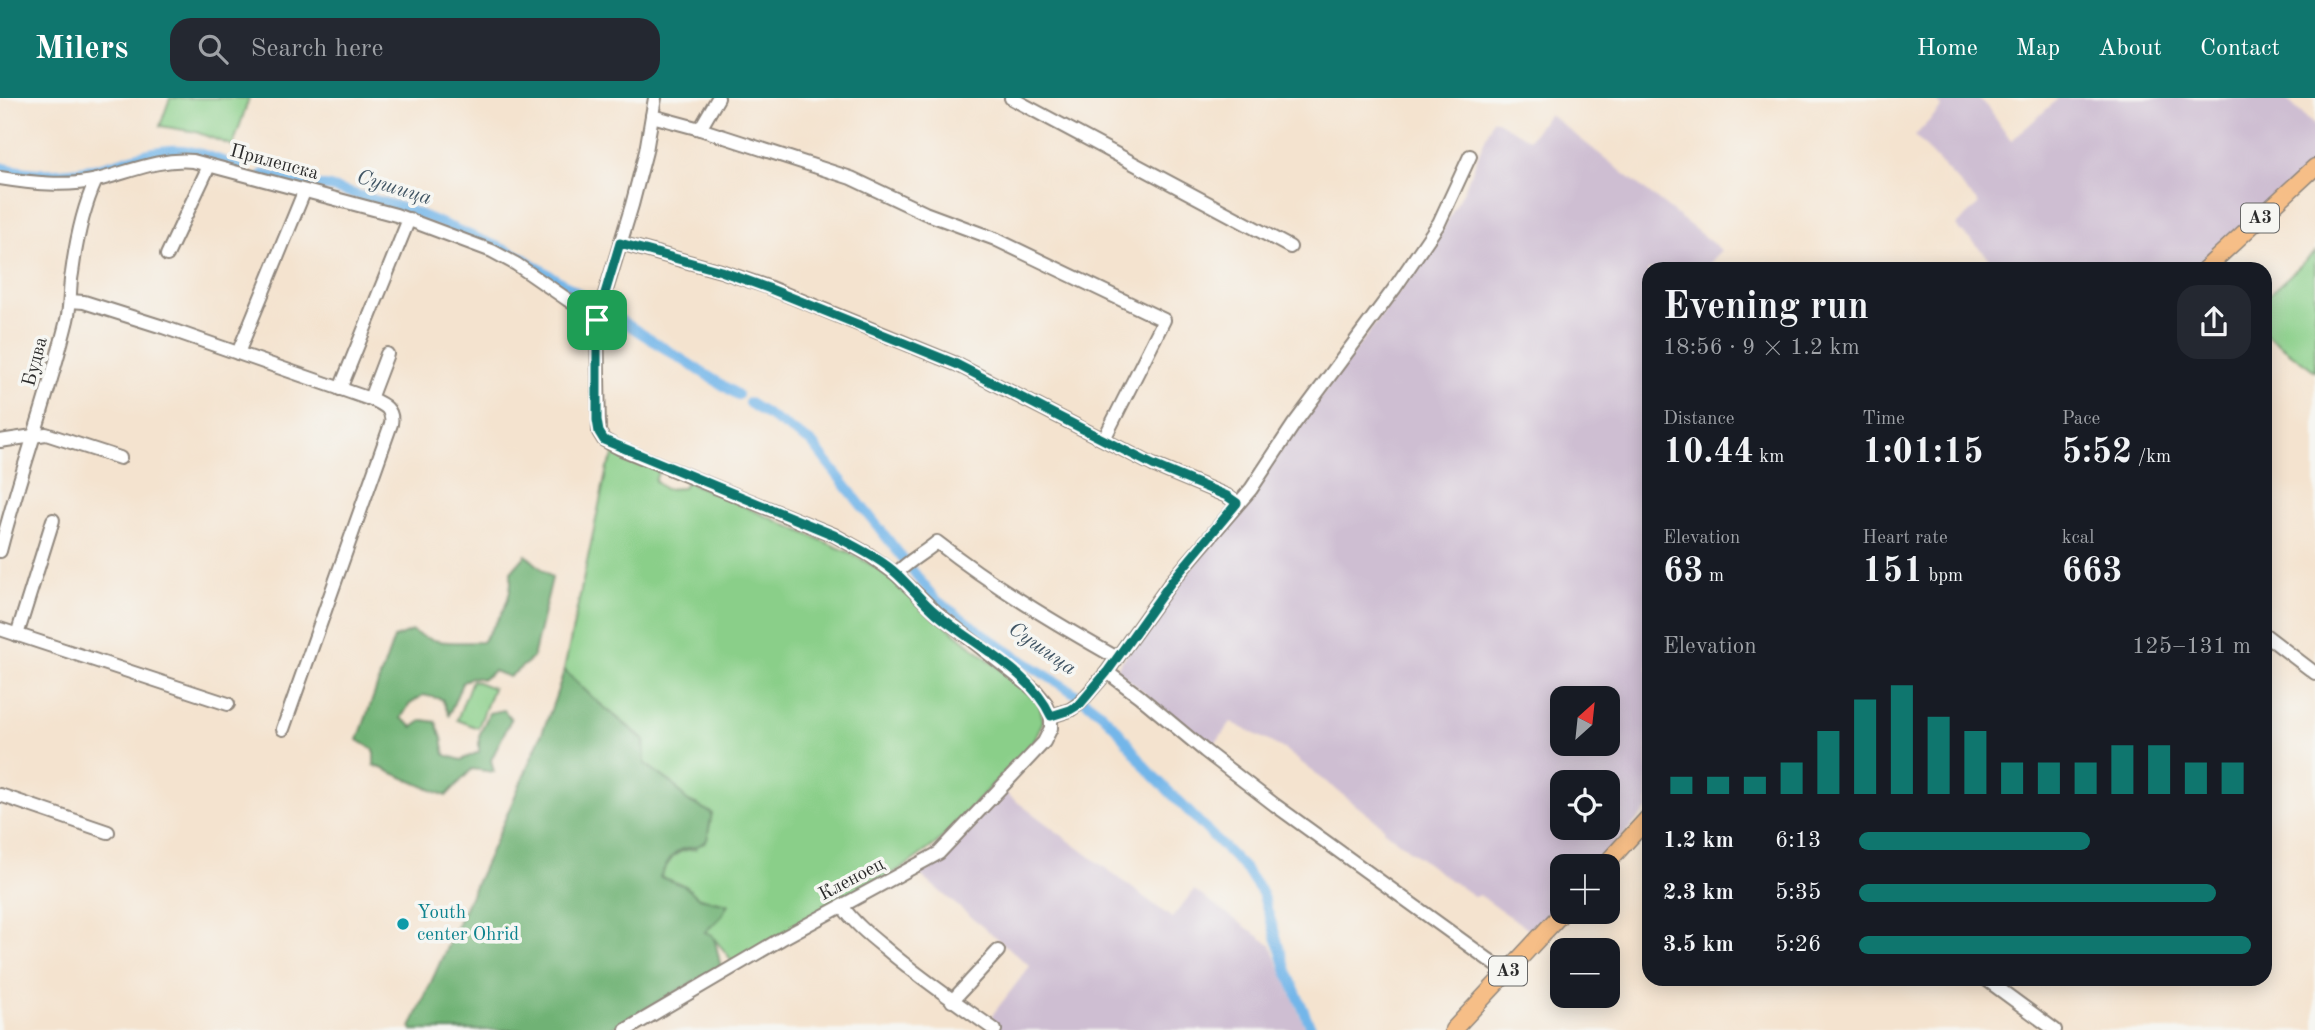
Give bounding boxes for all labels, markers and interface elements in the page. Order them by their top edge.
search box [170,18,660,81]
icon: search [194,30,232,68]
text: Milers [35,33,128,66]
text: Search here [250,36,383,62]
text: Home [1917,37,1978,61]
text: Map [2016,37,2060,61]
text: About [2098,37,2162,61]
text: Contact [2200,37,2280,61]
street label: Прилепска [228,142,321,184]
water label: Сушица [354,167,434,209]
road number: A3 [2241,204,2279,232]
button: share [2177,285,2251,359]
text: Evening run [1663,289,1869,327]
pin [567,290,627,350]
icon: arrive [578,301,616,339]
street label: Будва [20,335,52,389]
text: 18:56 · 9 × 1.2 km [1663,336,1860,359]
text: Distance [1663,410,1735,429]
text: Time [1862,410,1905,429]
text: Pace [2062,410,2100,429]
text: 10.44 [1663,435,1754,470]
text: 1:01:15 [1862,435,1983,470]
text: 5:52 [2062,435,2132,470]
text: km [1754,448,1784,467]
text: /km [2132,448,2171,467]
text: Elevation [1663,529,1740,548]
text: Heart rate [1862,529,1948,548]
text: kcal [2062,529,2094,548]
text: 63 [1663,554,1704,589]
text: 151 [1862,554,1923,589]
text: 663 [2062,554,2123,589]
text: m [1704,567,1724,586]
text: bpm [1923,567,1963,586]
water label: Сушица [1004,618,1080,680]
text: Elevation [1663,635,1757,658]
text: 125–131 m [2132,635,2251,658]
north arrow [1550,686,1620,756]
map controls [1550,686,1620,1008]
button: locate [1550,770,1620,840]
text: 1.2 km [1663,829,1734,852]
text: 6:13 [1775,829,1821,852]
button: + [1550,854,1620,924]
street label: Кленоец [816,855,888,905]
text: 2.3 km [1663,881,1734,904]
text: 5:35 [1775,881,1821,904]
place label: Youth center Ohrid [417,904,519,945]
marker: Youth center Ohrid [395,916,411,932]
text: 3.5 km [1663,933,1734,956]
text: 5:26 [1775,933,1821,956]
button: − [1550,938,1620,1008]
road number: A3 [1489,956,1527,986]

